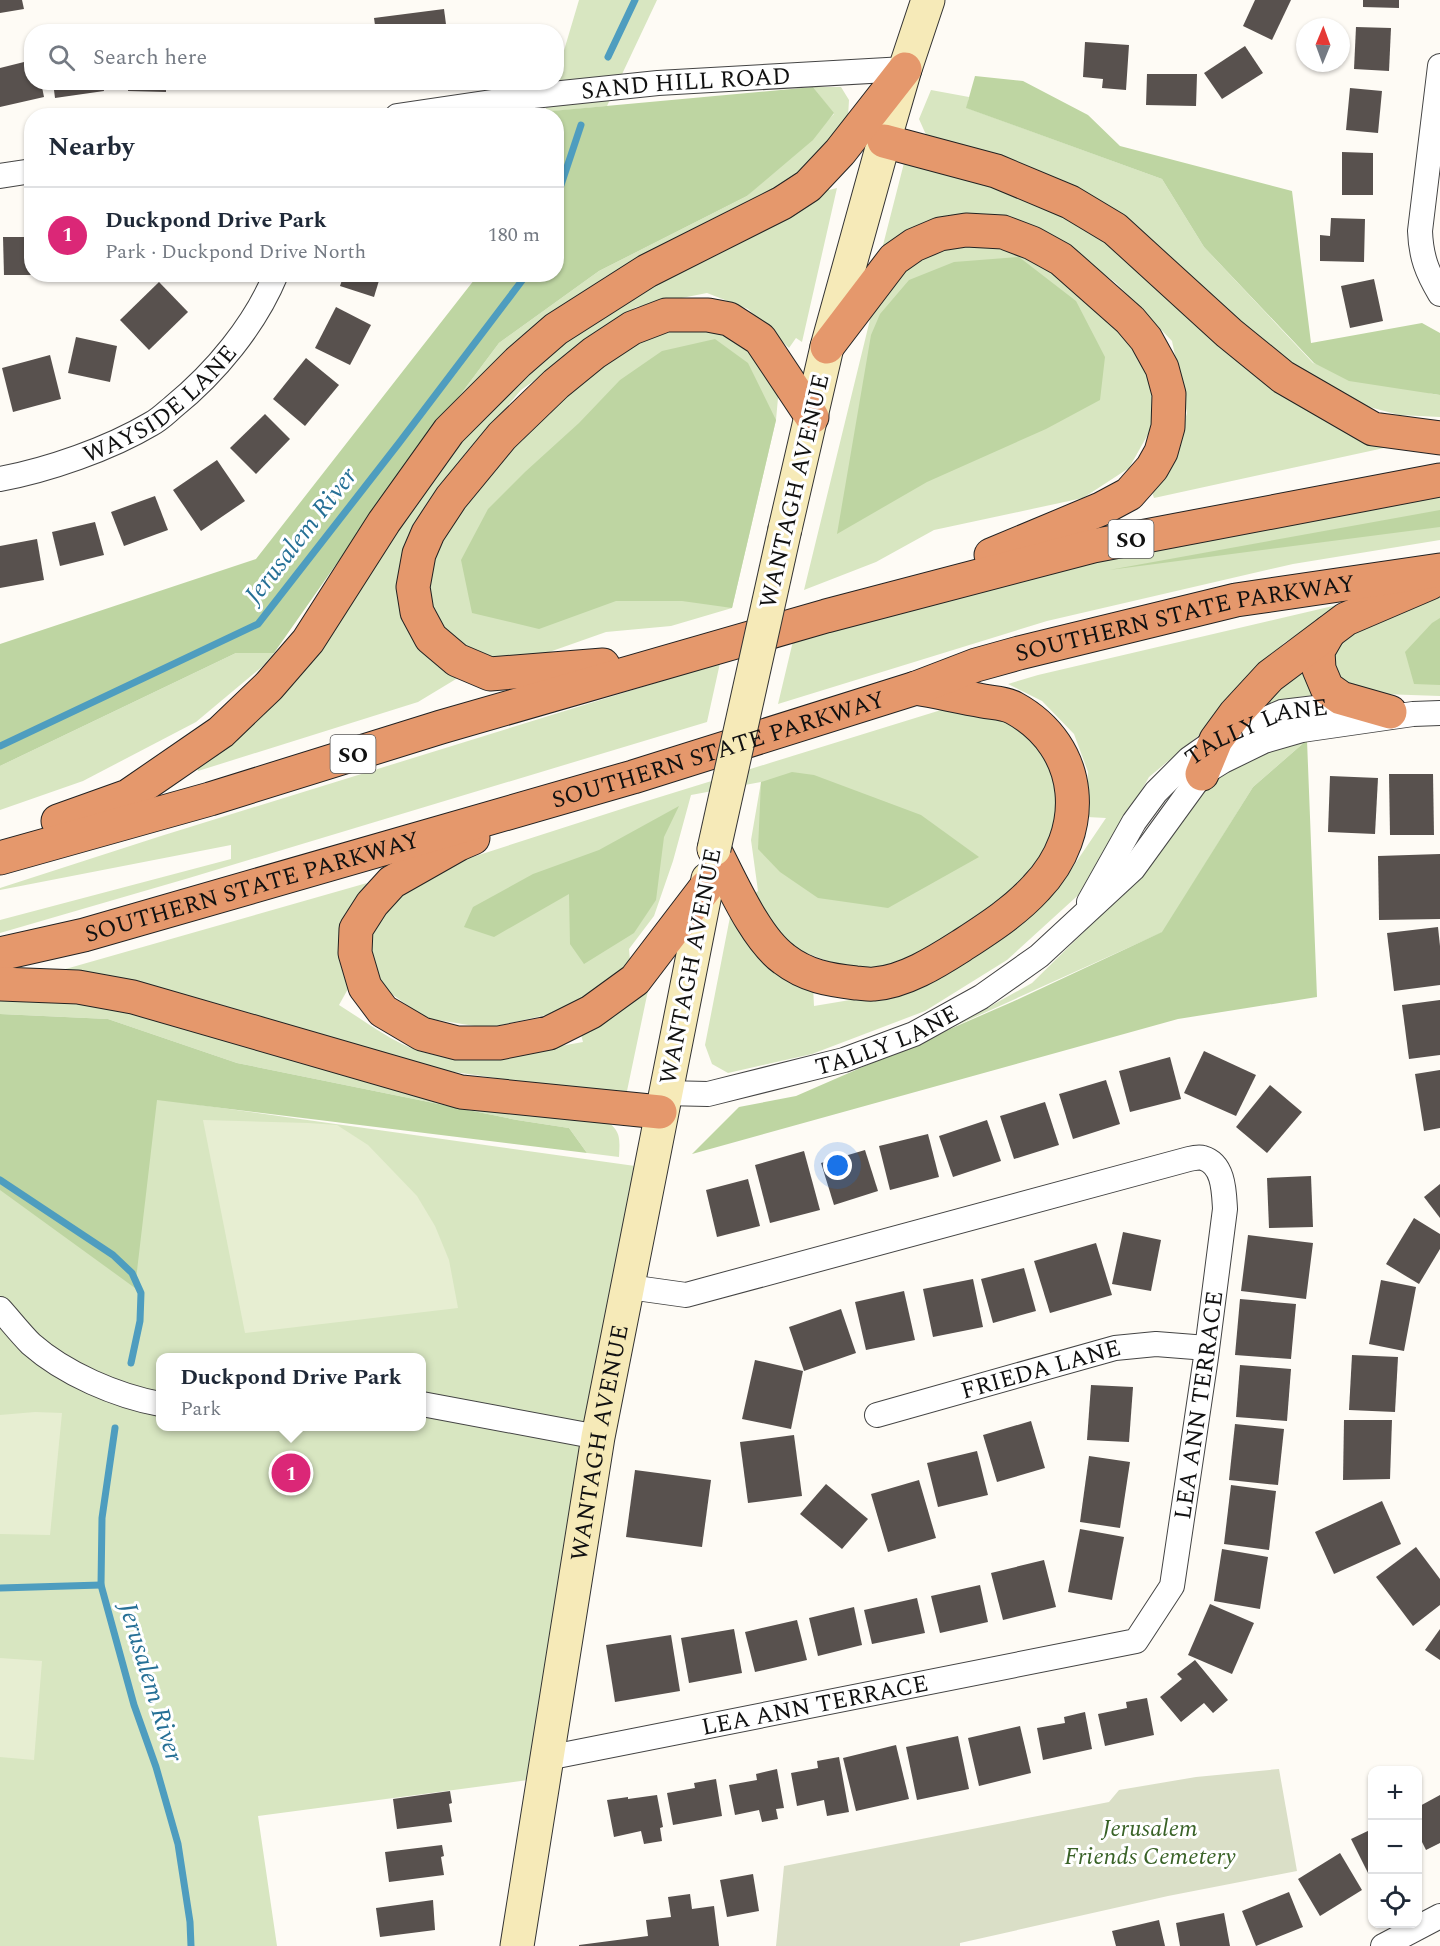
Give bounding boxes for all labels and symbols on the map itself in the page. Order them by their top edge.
north arrow [1296,18,1350,72]
street label: SAND HILL ROAD [579,59,792,110]
street label: WAYSIDE LANE [78,337,246,473]
street label: WANTAGH AVENUE [750,370,839,612]
water label: Jerusalem River [233,458,368,614]
road number: SO [1108,520,1154,558]
street label: SOUTHERN STATE PARKWAY [1012,566,1358,672]
street label: SOUTHERN STATE PARKWAY [548,682,890,818]
street label: TALLY LANE [1178,690,1330,776]
road number: SO [330,735,376,773]
street label: SOUTHERN STATE PARKWAY [81,822,424,953]
street label: WANTAGH AVENUE [650,845,732,1087]
street label: TALLY LANE [811,996,966,1086]
your location [823,1151,852,1180]
street label: LEA ANN TERRACE [1165,1289,1233,1522]
street label: WANTAGH AVENUE [562,1321,639,1564]
street label: FRIEDA LANE [957,1330,1125,1410]
pin: 1 [272,1450,310,1496]
water label: Jerusalem River [107,1596,195,1768]
street label: LEA ANN TERRACE [698,1666,932,1746]
park label: Jerusalem Friends Cemetery [1064,1811,1236,1875]

